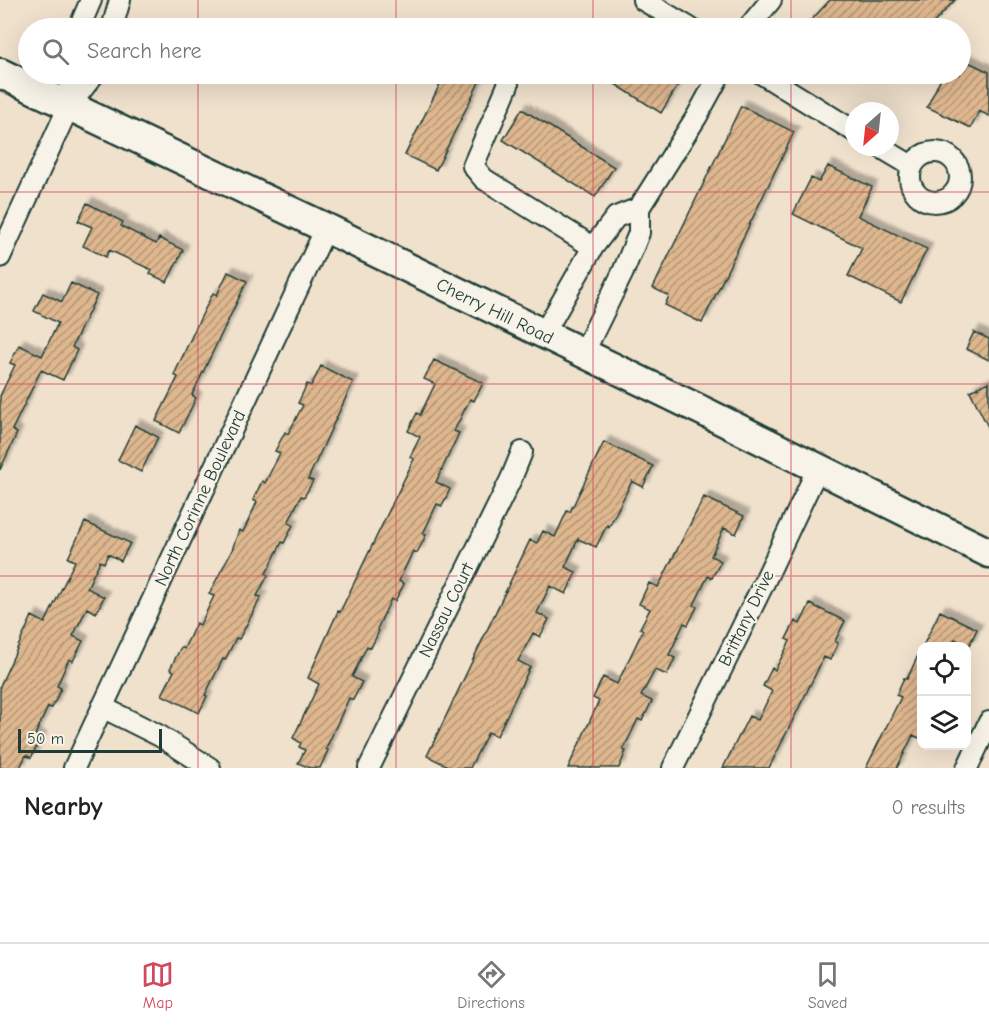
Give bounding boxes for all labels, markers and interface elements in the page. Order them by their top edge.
search box [18,18,971,84]
icon: search [39,35,72,68]
text: Search here [87,38,202,64]
north arrow [845,102,899,156]
street label: Cherry Hill Road [433,274,557,349]
street label: North Corinne Boulevard [150,407,250,589]
street label: Nassau Court [415,559,479,661]
street label: Brittany Drive [714,567,779,670]
map controls [917,642,971,750]
button: locate [917,642,971,696]
button: layers [917,696,971,750]
scale bar [18,726,162,754]
text: 50 m [27,730,64,748]
text: Nearby [24,792,103,822]
text: 0 results [892,796,965,819]
tab: Map [141,958,174,1012]
tab: Directions [457,958,525,1012]
tab: Saved [808,958,848,1012]

